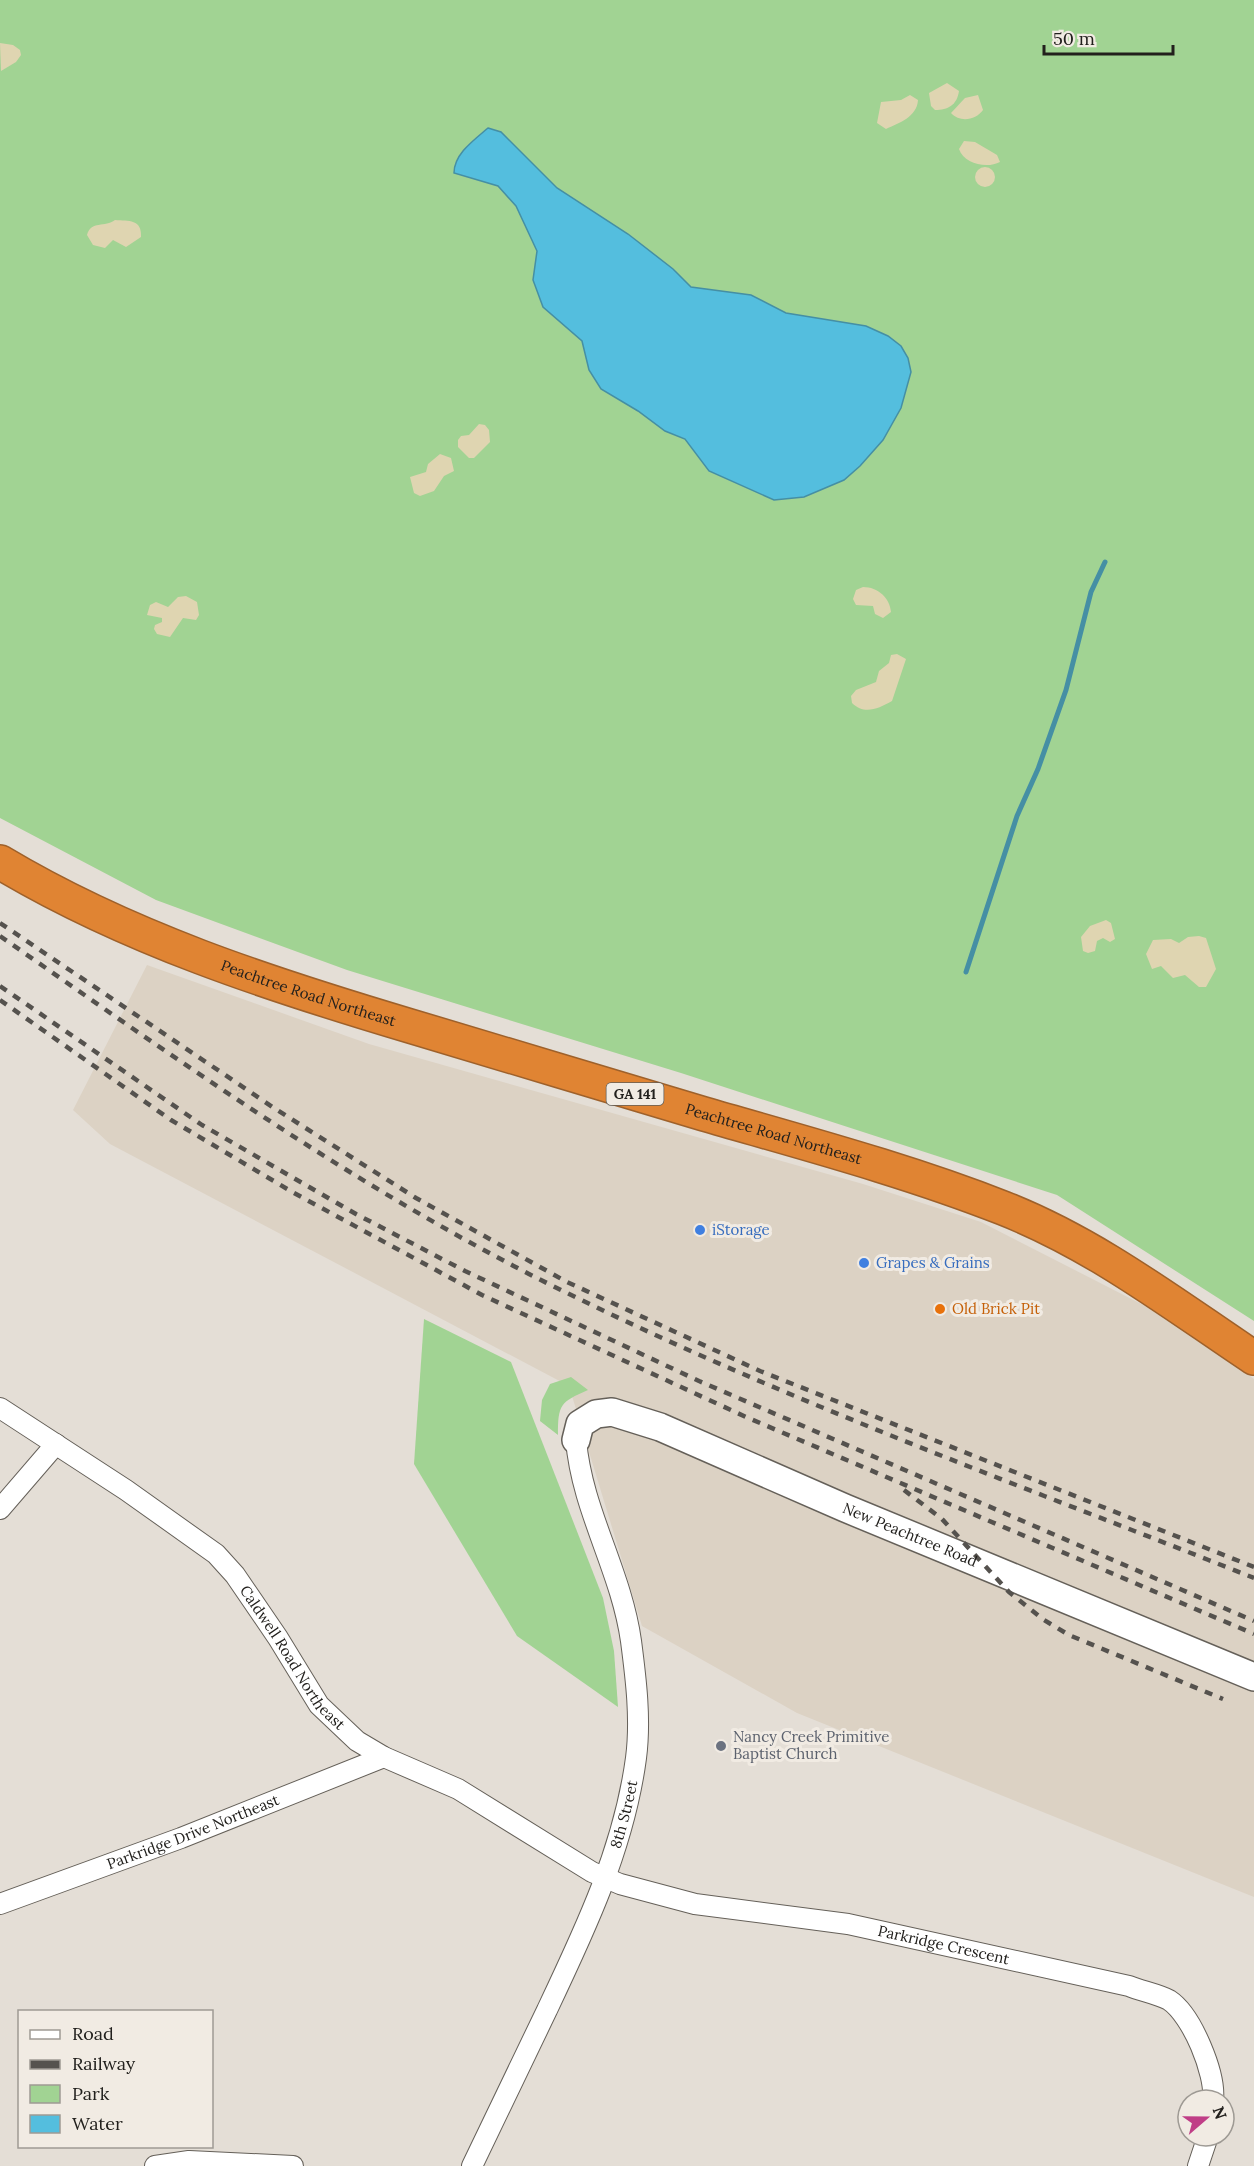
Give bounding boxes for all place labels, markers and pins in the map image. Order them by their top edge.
place label: iStorage [712,1220,770,1239]
marker: iStorage [693,1223,707,1237]
place label: Grapes & Grains [876,1253,990,1272]
marker: Grapes & Grains [857,1256,871,1270]
place label: Old Brick Pit [952,1299,1040,1318]
marker: Old Brick Pit [933,1302,947,1316]
place label: Nancy Creek Primitive Baptist Church [733,1727,889,1763]
marker: Nancy Creek Primitive Baptist Church [714,1739,728,1753]

